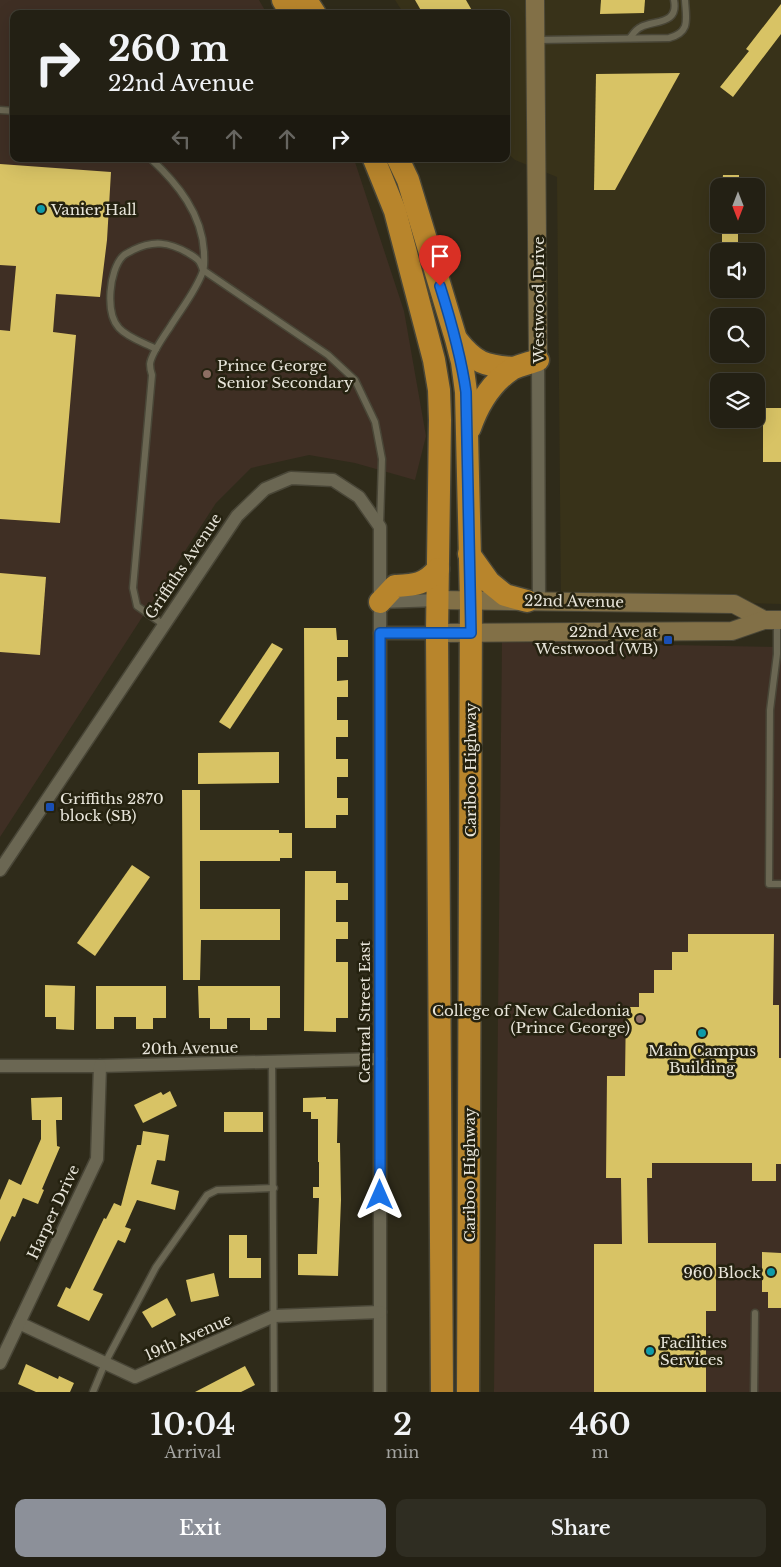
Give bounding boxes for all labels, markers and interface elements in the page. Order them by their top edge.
text: 260 m [108,27,229,70]
icon: right [25,30,90,95]
text: 22nd Avenue [108,70,254,97]
icon: left [167,125,195,153]
icon: ahead [220,125,248,153]
icon: ahead [273,125,301,153]
icon: right [326,125,354,153]
north arrow [710,178,765,232]
map controls [710,178,765,428]
place label: Vanier Hall [50,200,137,219]
marker: Vanier Hall [35,203,47,215]
pin [419,235,461,286]
street label: Westwood Drive [529,236,548,365]
icon: arrive [426,242,454,270]
button: sound [710,243,765,298]
button: search [710,308,765,363]
place label: Prince George Senior Secondary [217,356,354,392]
marker: Prince George Senior Secondary [201,368,213,380]
button: layers [710,373,765,428]
street label: Griffiths Avenue [141,509,225,623]
street label: 22nd Avenue [524,591,624,611]
place label: 22nd Ave at Westwood (WB) [534,622,658,658]
marker: 22nd Ave at Westwood (WB) [662,634,674,646]
street label: Cariboo Highway [461,702,480,837]
place label: Griffiths 2870 block (SB) [59,789,164,825]
marker: Griffiths 2870 block (SB) [44,801,56,813]
street label: Central Street East [355,940,374,1083]
place label: College of New Caledonia (Prince George) [432,1001,631,1037]
marker: College of New Caledonia (Prince George) [634,1013,646,1025]
marker: Main Campus Building [696,1027,708,1039]
street label: 20th Avenue [141,1038,239,1058]
place label: Main Campus Building [648,1041,756,1077]
street label: Cariboo Highway [460,1107,479,1242]
street label: Harper Drive [23,1162,83,1262]
position arrow [353,1168,405,1220]
place label: 960 Block [683,1263,762,1282]
marker: 960 Block [765,1266,777,1278]
street label: 19th Avenue [142,1309,234,1365]
place label: Facilities Services [660,1333,727,1369]
marker: Facilities Services [644,1345,656,1357]
text: 10:04 [150,1406,236,1443]
text: 2 [393,1406,412,1443]
text: 460 [569,1406,631,1443]
text: Arrival [165,1442,221,1462]
text: min [386,1442,419,1462]
text: m [592,1442,609,1462]
button: Exit [15,1499,386,1557]
button: Share [396,1499,766,1557]

